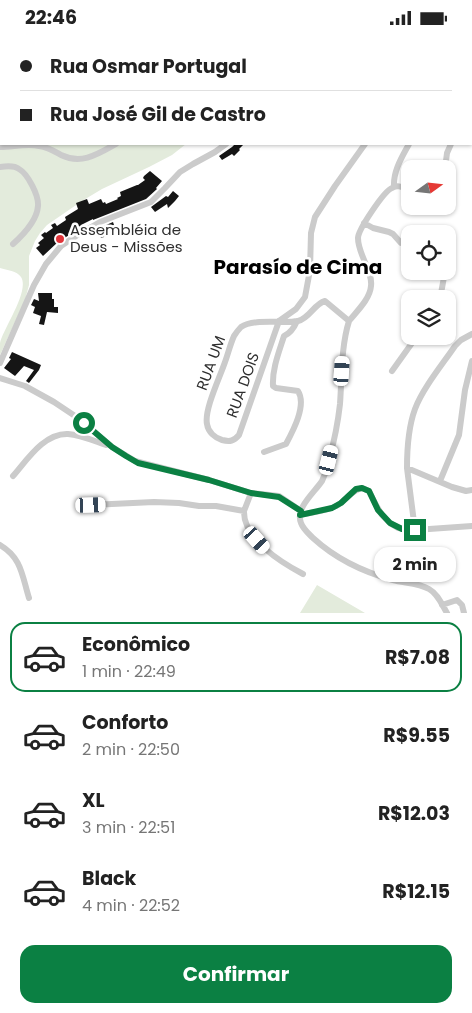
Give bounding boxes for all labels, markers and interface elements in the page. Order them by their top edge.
text: 22:46 [25,4,77,31]
text: Rua Osmar Portugal [50,53,247,80]
text: Rua José Gil de Castro [50,101,266,128]
north arrow [401,160,456,215]
map controls [401,160,456,345]
place label: Assembléia de Deus - Missões [70,219,183,257]
button: locate [401,225,456,280]
marker: Assembléia de Deus - Missões [54,233,66,245]
district label: Parasío de Cima [214,253,382,281]
button: layers [401,290,456,345]
street label: RUA UM [191,333,230,393]
street label: RUA DOIS [221,349,264,420]
car [333,356,350,386]
route start [73,412,95,434]
car [318,444,339,476]
car [75,497,106,513]
route end [404,519,426,541]
car [241,524,272,556]
callout: 2 min [374,547,456,583]
text: 2 min [393,553,437,576]
text: Econômico [82,631,190,658]
icon: car [22,635,67,680]
text: R$7.08 [385,644,450,671]
text: 1 min · 22:49 [82,660,176,683]
text: Conforto [82,709,168,736]
icon: car [22,713,67,758]
text: R$9.55 [383,722,450,749]
text: 2 min · 22:50 [82,738,180,761]
text: XL [82,787,105,814]
icon: car [22,791,67,836]
text: R$12.03 [378,800,450,827]
text: 3 min · 22:51 [82,816,175,839]
text: Black [82,865,136,892]
icon: car [22,869,67,914]
text: R$12.15 [382,878,450,905]
text: 4 min · 22:52 [82,894,180,917]
button: Confirmar [20,945,452,1003]

